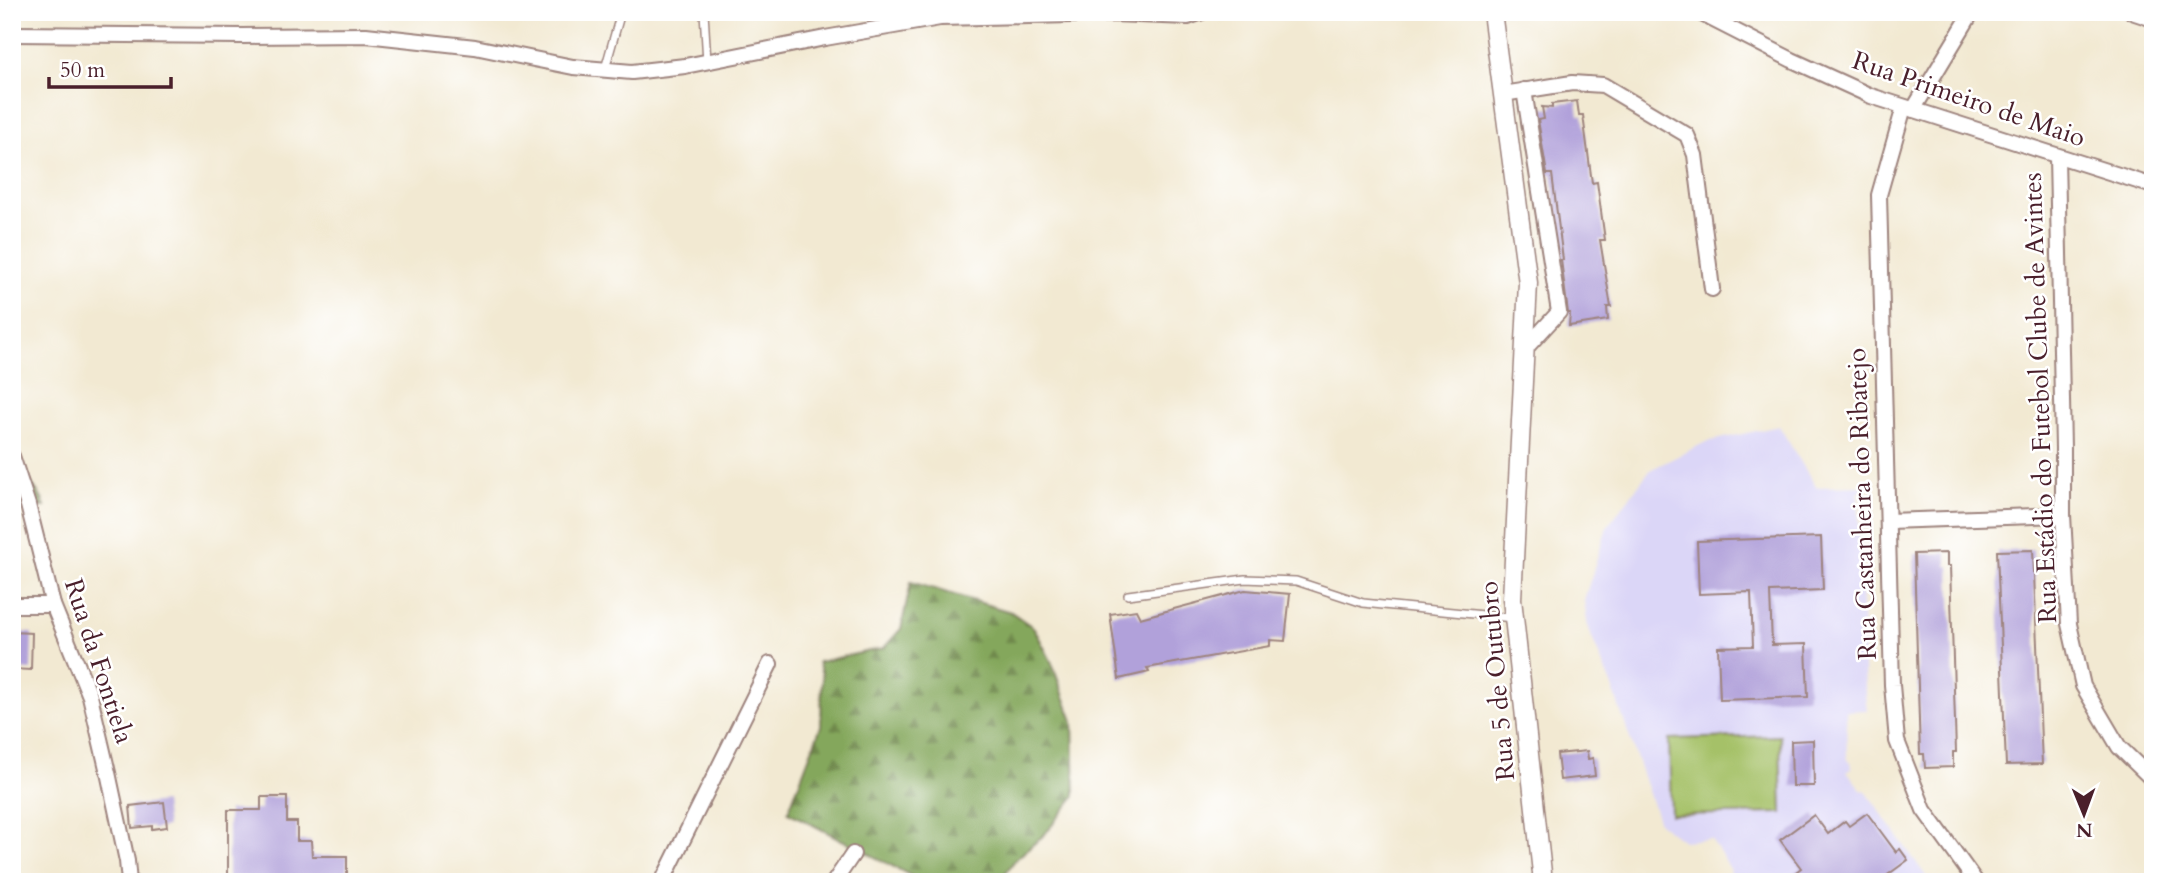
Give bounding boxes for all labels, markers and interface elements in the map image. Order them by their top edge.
street label: Rua Primeiro de Maio [1848,43,2090,155]
scale bar [49,46,172,90]
text: 50 m [60,56,105,85]
street label: Rua Estádio do Futebol Clube de Avintes [2015,172,2065,624]
street label: Rua Castanheira do Ribatejo [1839,347,1885,661]
street label: Rua da Fontiela [56,574,142,748]
street label: Rua 5 de Outubro [1471,580,1523,782]
north arrow [2050,778,2120,848]
text: N [2075,817,2093,843]

